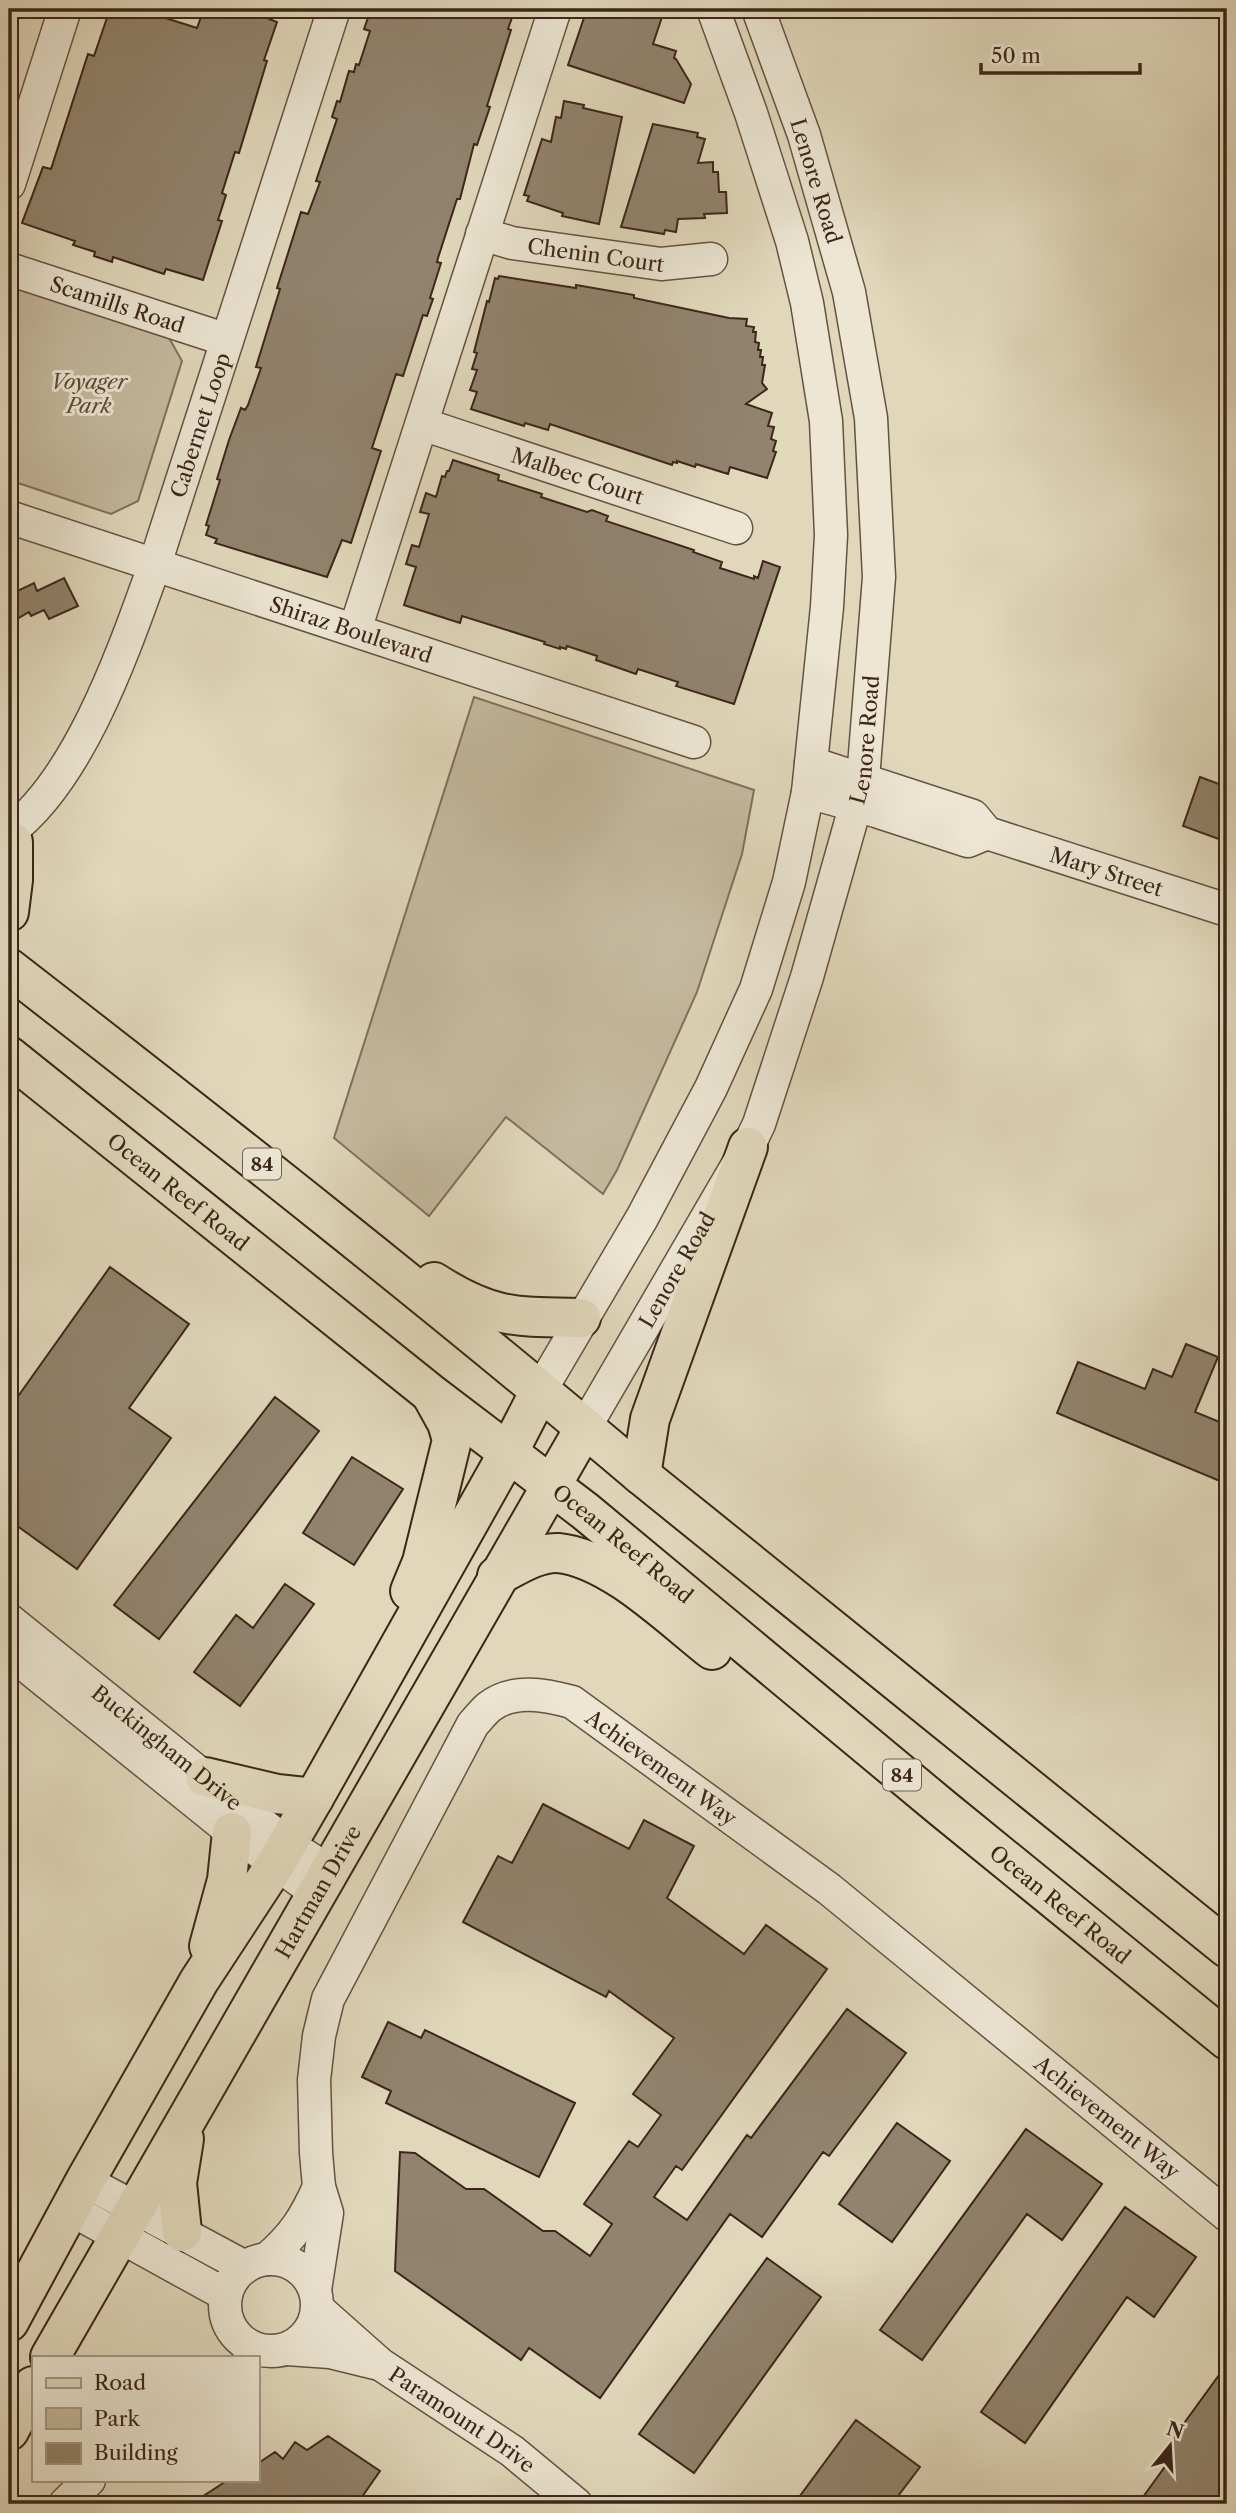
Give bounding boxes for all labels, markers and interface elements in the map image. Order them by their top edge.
scale bar [981,32,1140,76]
text: 50 m [991,43,1041,68]
street label: Lenore Road [785,115,847,247]
street label: Chenin Court [526,233,666,277]
street label: Scamills Road [47,271,188,338]
street label: Cabernet Loop [165,349,235,501]
park label: Voyager Park [51,369,129,418]
street label: Malbec Court [508,442,648,509]
street label: Shiraz Boulevard [266,591,436,668]
street label: Lenore Road [844,674,884,807]
street label: Mary Street [1047,842,1167,901]
street label: Ocean Reef Road [103,1127,254,1256]
road number: 84 [243,1148,281,1180]
street label: Lenore Road [633,1207,720,1332]
street label: Ocean Reef Road [548,1479,698,1608]
street label: Buckingham Drive [87,1679,247,1815]
street label: Achievement Way [581,1704,742,1830]
road number: 84 [883,1760,921,1791]
street label: Hartman Drive [270,1821,366,1962]
street label: Ocean Reef Road [985,1840,1136,1969]
street label: Achievement Way [1029,2050,1185,2184]
legend [32,2356,259,2482]
street label: Paramount Drive [385,2361,540,2477]
text: Road [94,2370,146,2395]
text: Park [94,2406,140,2431]
north arrow [1134,2412,1204,2482]
text: N [1164,2417,1187,2444]
text: Building [94,2440,179,2465]

